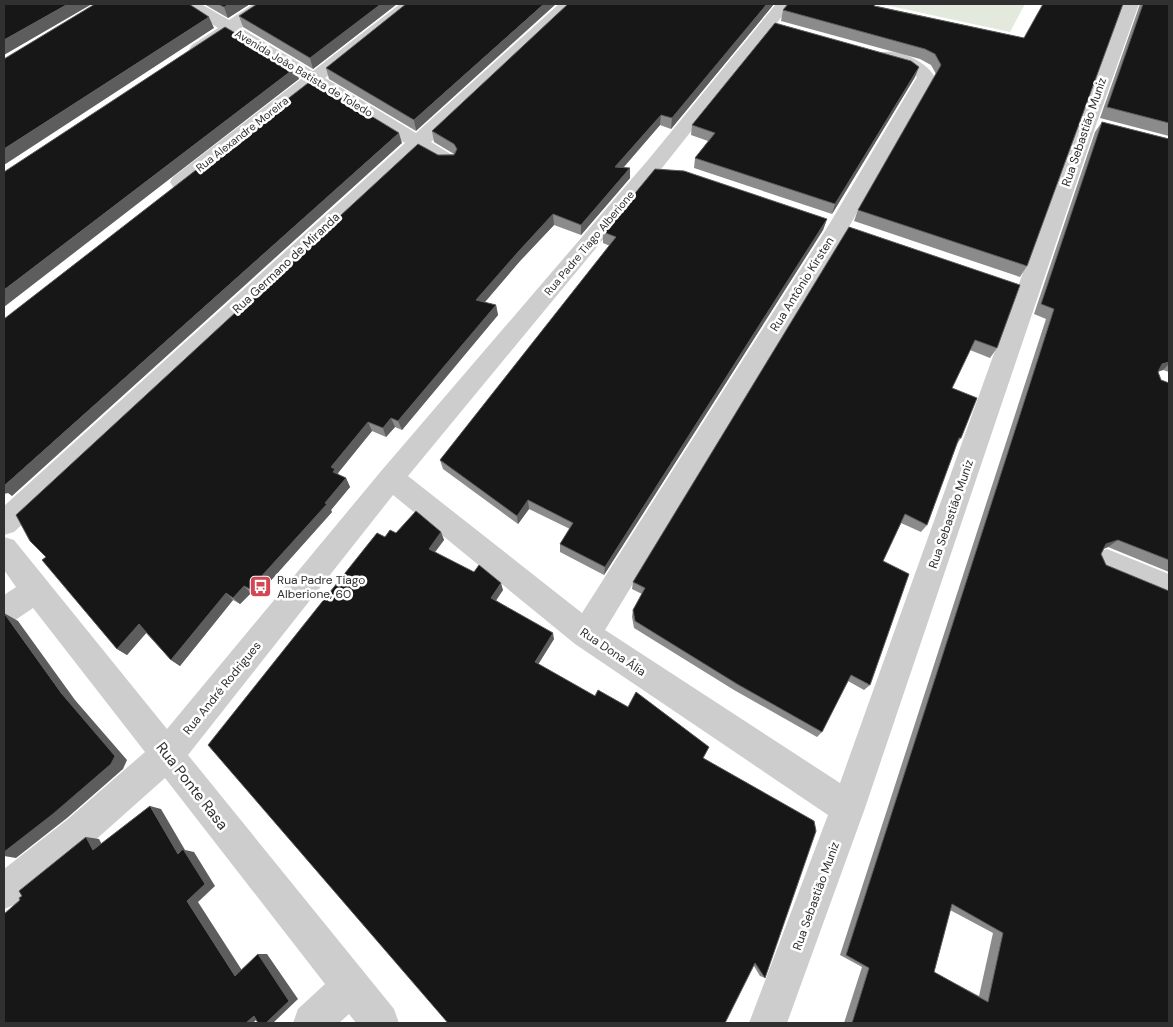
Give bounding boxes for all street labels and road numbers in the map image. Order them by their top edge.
street label: Avenida João Batista de Toledo [232,26,376,120]
street label: Rua Sebastião Muniz [1058,76,1110,188]
street label: Rua Alexandre Moreira [193,93,291,175]
street label: Rua Padre Tiago Alberione [541,188,637,298]
street label: Rua Germano de Miranda [229,209,343,317]
street label: Rua Antônio Kirsten [766,234,838,334]
street label: Rua Sebastião Muniz [925,458,977,570]
street label: Rua Dona Ália [577,624,649,680]
street label: Rua André Rodrigues [179,638,265,738]
street label: Rua Ponte Rasa [151,738,233,834]
street label: Rua Sebastião Muniz [789,840,843,952]

